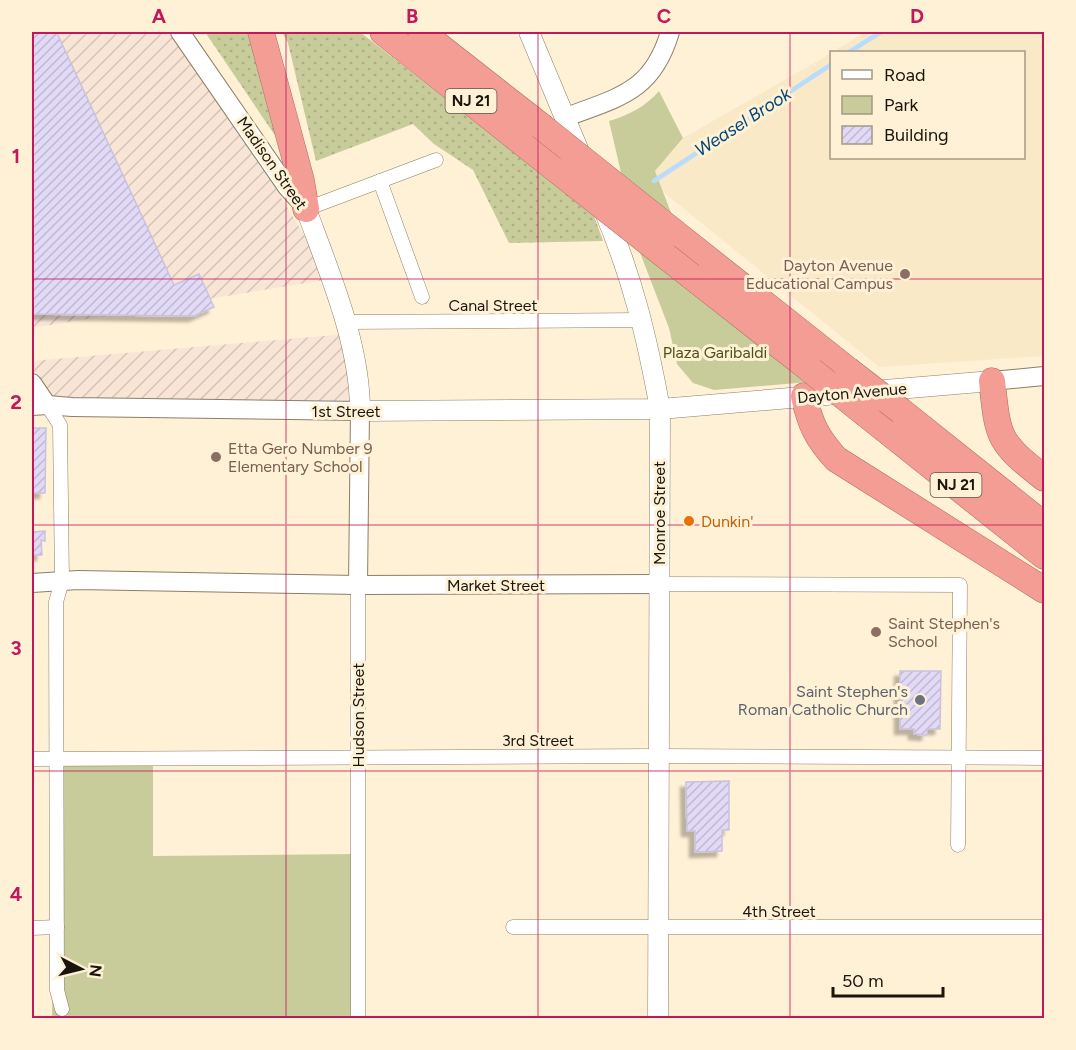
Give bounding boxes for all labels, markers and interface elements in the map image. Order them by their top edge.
text: A [152,4,167,28]
text: B [406,4,418,28]
text: C [657,4,671,28]
text: D [910,4,924,28]
legend [830,51,1025,159]
text: Road [884,64,925,86]
water label: Weasel Brook [691,82,796,161]
road number: NJ 21 [446,89,496,113]
text: Park [884,94,919,116]
street label: Madison Street [233,113,311,213]
text: Building [884,124,949,146]
text: 1 [12,144,20,168]
place label: Dayton Avenue Educational Campus [746,256,893,293]
marker: Dayton Avenue Educational Campus [898,267,912,281]
street label: Canal Street [448,296,538,315]
park label: Plaza Garibaldi [663,343,767,362]
street label: Dayton Avenue [797,379,908,407]
text: 2 [10,390,22,414]
street label: 1st Street [312,402,380,421]
place label: Etta Gero Number 9 Elementary School [228,439,373,476]
marker: Etta Gero Number 9 Elementary School [209,450,223,464]
street label: Monroe Street [650,461,669,565]
road number: NJ 21 [930,473,982,497]
place label: Dunkin' [701,512,753,531]
marker: Dunkin' [682,514,696,528]
street label: Market Street [447,576,545,595]
place label: Saint Stephen's School [888,614,1000,651]
marker: Saint Stephen's School [869,625,883,639]
text: 3 [10,636,22,660]
street label: Hudson Street [349,663,368,767]
place label: Saint Stephen's Roman Catholic Church [738,682,908,719]
marker: Saint Stephen's Roman Catholic Church [913,693,927,707]
street label: 3rd Street [502,731,574,750]
text: 4 [10,882,23,906]
street label: 4th Street [742,902,816,921]
north arrow [51,939,111,999]
scale bar [833,960,942,998]
text: N [85,963,106,978]
text: 50 m [842,970,884,992]

